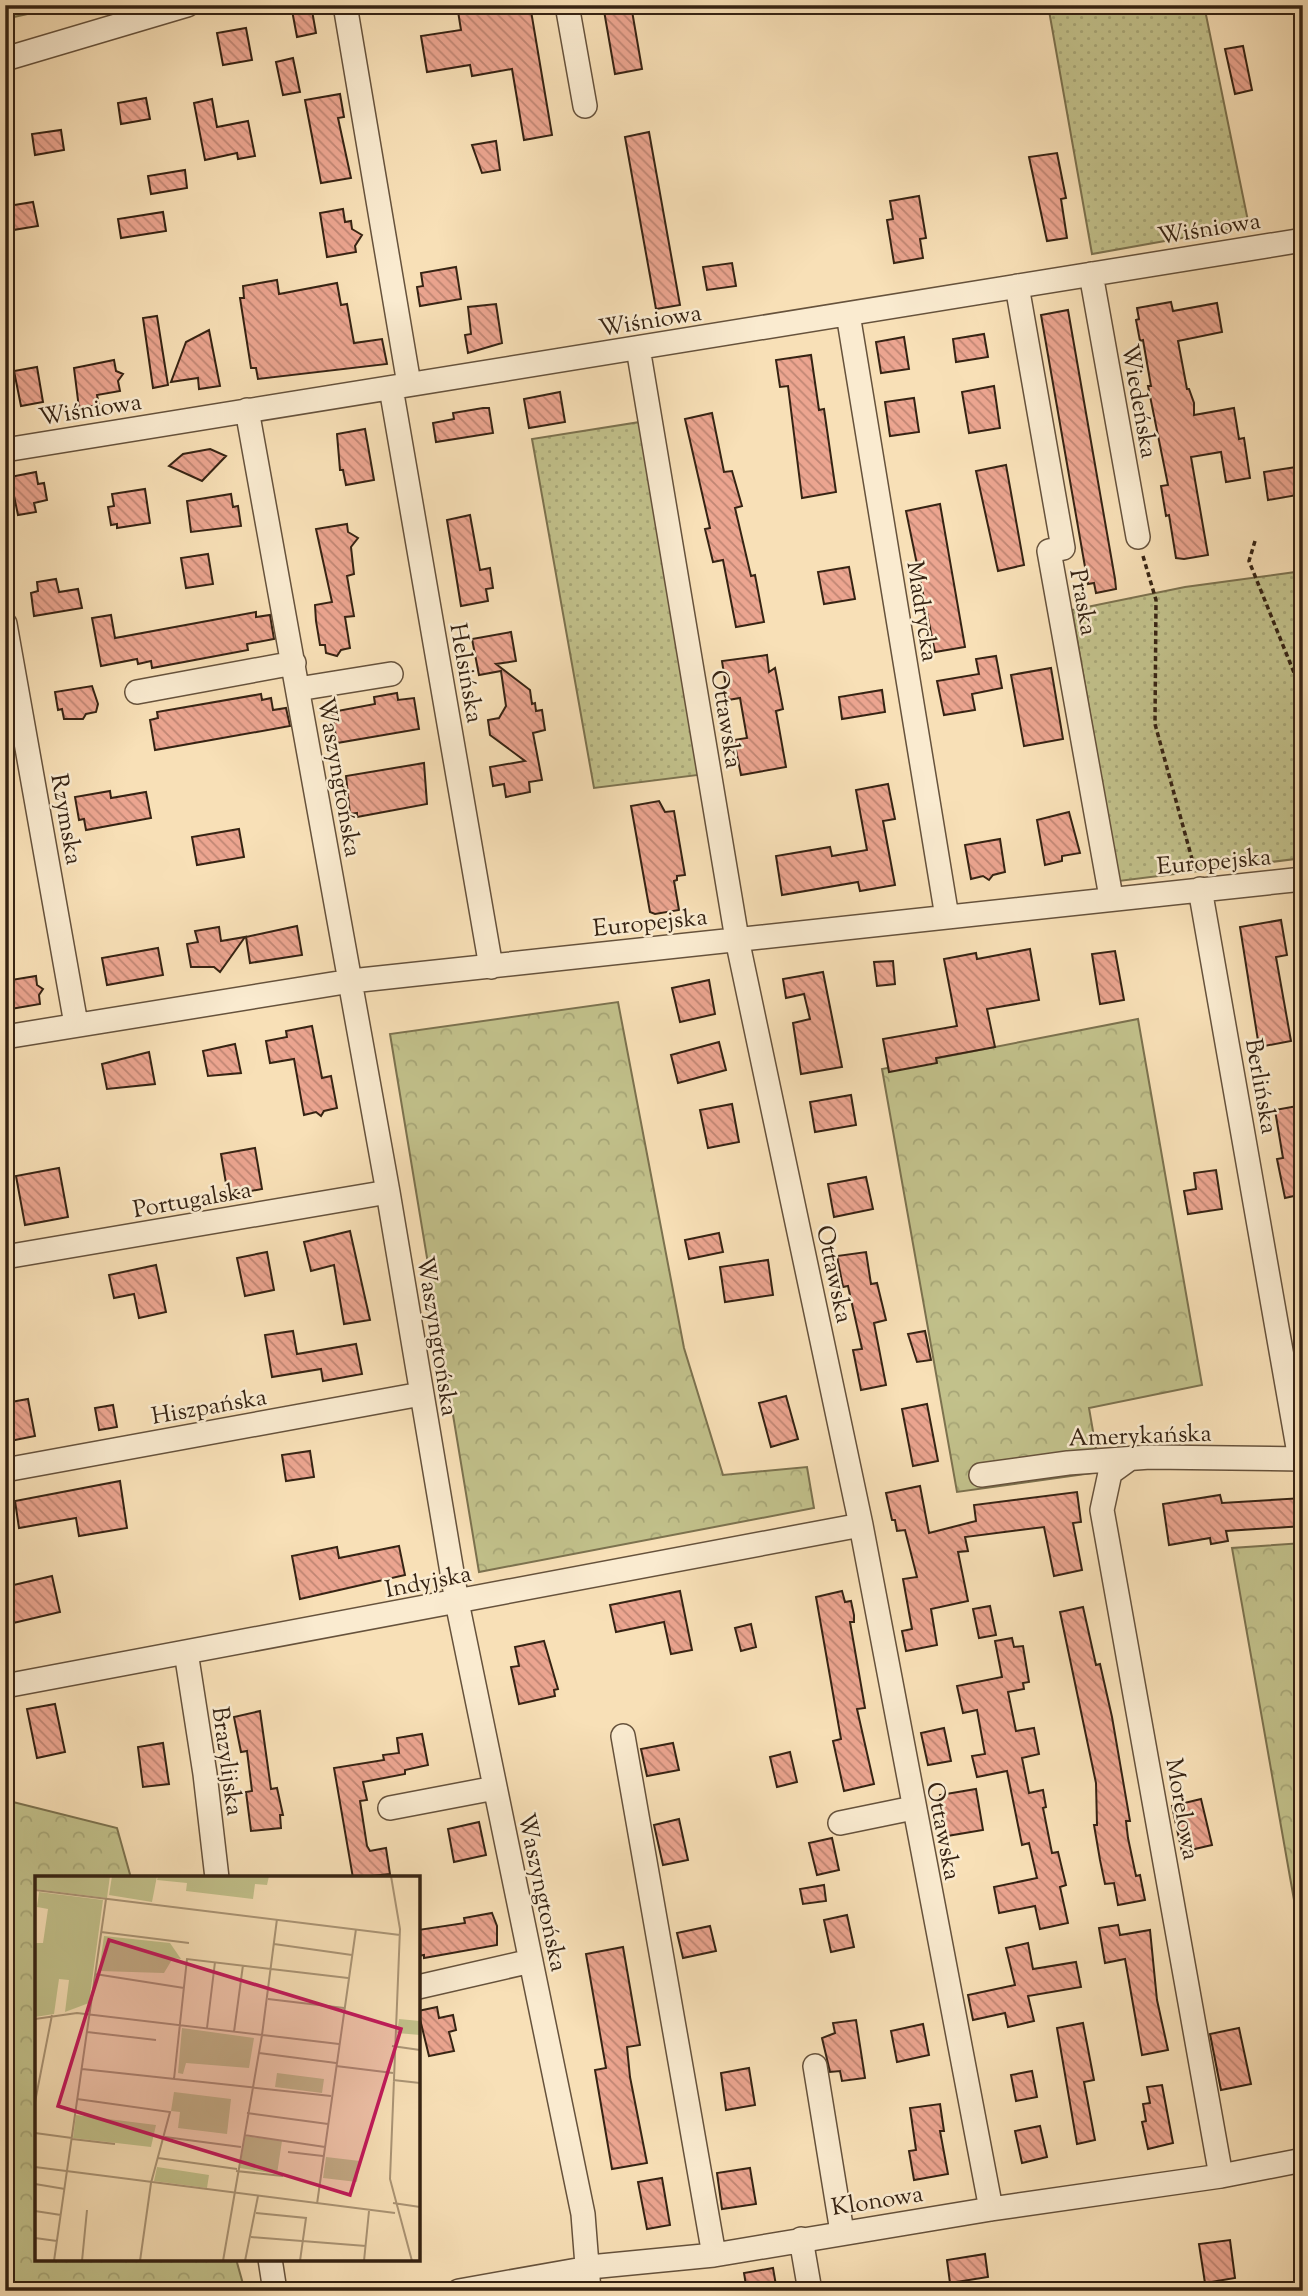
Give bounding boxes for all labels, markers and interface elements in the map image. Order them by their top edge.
street label: Wiśniowa [1155,205,1263,255]
street label: Wiśniowa [596,297,704,347]
street label: Wiedeńska [1111,342,1165,461]
street label: Wiśniowa [36,386,144,436]
street label: Madrycka [896,559,946,664]
street label: Praska [1059,566,1105,638]
street label: Helsińska [440,621,491,726]
street label: Ottawska [700,668,750,771]
street label: Waszyngtońska [307,695,369,860]
street label: Rzymska [40,771,90,867]
street label: Europejska [1156,841,1273,885]
street label: Europejska [591,901,709,947]
street label: Berlińska [1235,1036,1285,1137]
street label: Portugalska [130,1174,254,1228]
street label: Ottawska [806,1222,860,1326]
street label: Waszyngtońska [407,1254,465,1419]
street label: Hiszpańska [149,1381,270,1435]
street label: Amerykańska [1068,1418,1212,1456]
street label: Indyjska [382,1558,475,1608]
street label: Brazylijska [202,1705,250,1818]
street label: Morelowa [1155,1756,1207,1863]
street label: Ottawska [916,1779,968,1883]
street label: Waszyngtońska [508,1810,574,1975]
inset map [35,1876,420,2261]
street label: Klonowa [829,2178,926,2226]

